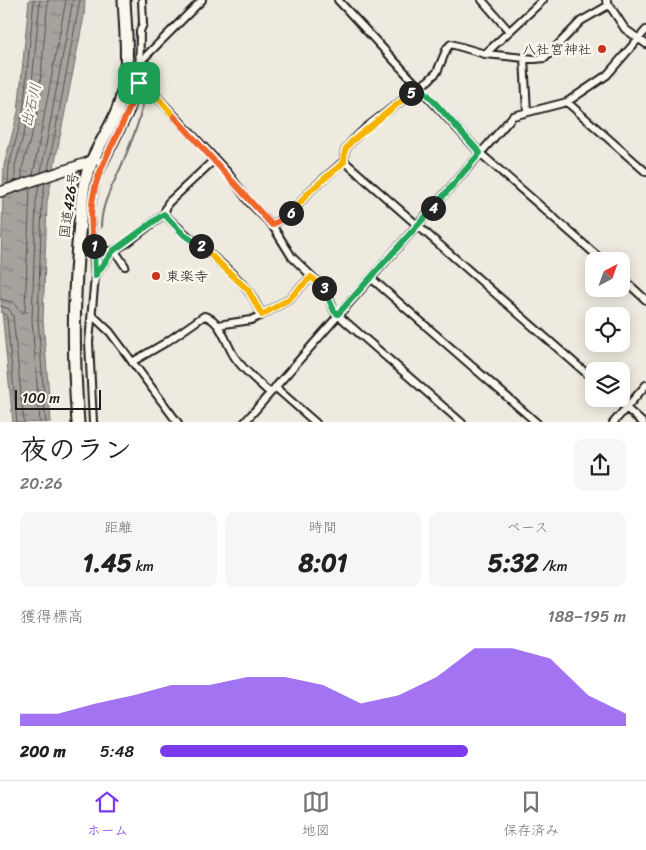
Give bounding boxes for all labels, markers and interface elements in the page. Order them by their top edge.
place label: 八社宮神社 [522,37,592,62]
marker: 八社宮神社 [596,43,608,55]
pin [118,62,160,104]
icon: arrive [125,69,153,97]
water label: 出石川 [13,80,49,130]
pin: 5 [398,80,424,106]
text: 5 [407,81,416,106]
street label: 国道426号 [52,170,86,240]
pin: 4 [420,196,446,220]
text: 4 [429,196,438,221]
pin: 6 [278,200,304,226]
text: 6 [288,201,295,226]
pin: 1 [82,234,106,258]
text: 1 [91,234,98,259]
pin: 2 [188,234,214,258]
text: 2 [197,234,206,259]
north arrow [585,252,630,298]
map controls [585,252,630,407]
place label: 東楽寺 [166,264,208,289]
marker: 東楽寺 [150,270,162,282]
pin: 3 [312,276,336,300]
text: 3 [321,276,328,301]
button: locate [585,307,630,352]
button: layers [585,362,630,407]
text: 100 m [22,386,60,411]
scale bar [15,388,101,411]
text: 夜のラン [20,425,132,474]
button: share [574,439,626,491]
text: 20:26 [20,469,63,498]
text: 距離 [104,515,132,540]
text: 時間 [309,515,337,540]
text: ペース [507,515,548,540]
text: 1.45 [83,540,132,585]
text: 8:01 [298,540,348,585]
text: 5:32 [488,540,539,585]
text: km [132,554,154,579]
text: /km [539,554,568,579]
text: 獲得標高 [20,602,84,631]
text: 188–195 m [548,602,626,631]
text: 200 m [20,737,66,766]
text: 5:48 [100,737,134,766]
tab: ホーム [87,788,128,843]
tab: 地図 [302,788,330,843]
tab: 保存済み [503,788,559,843]

